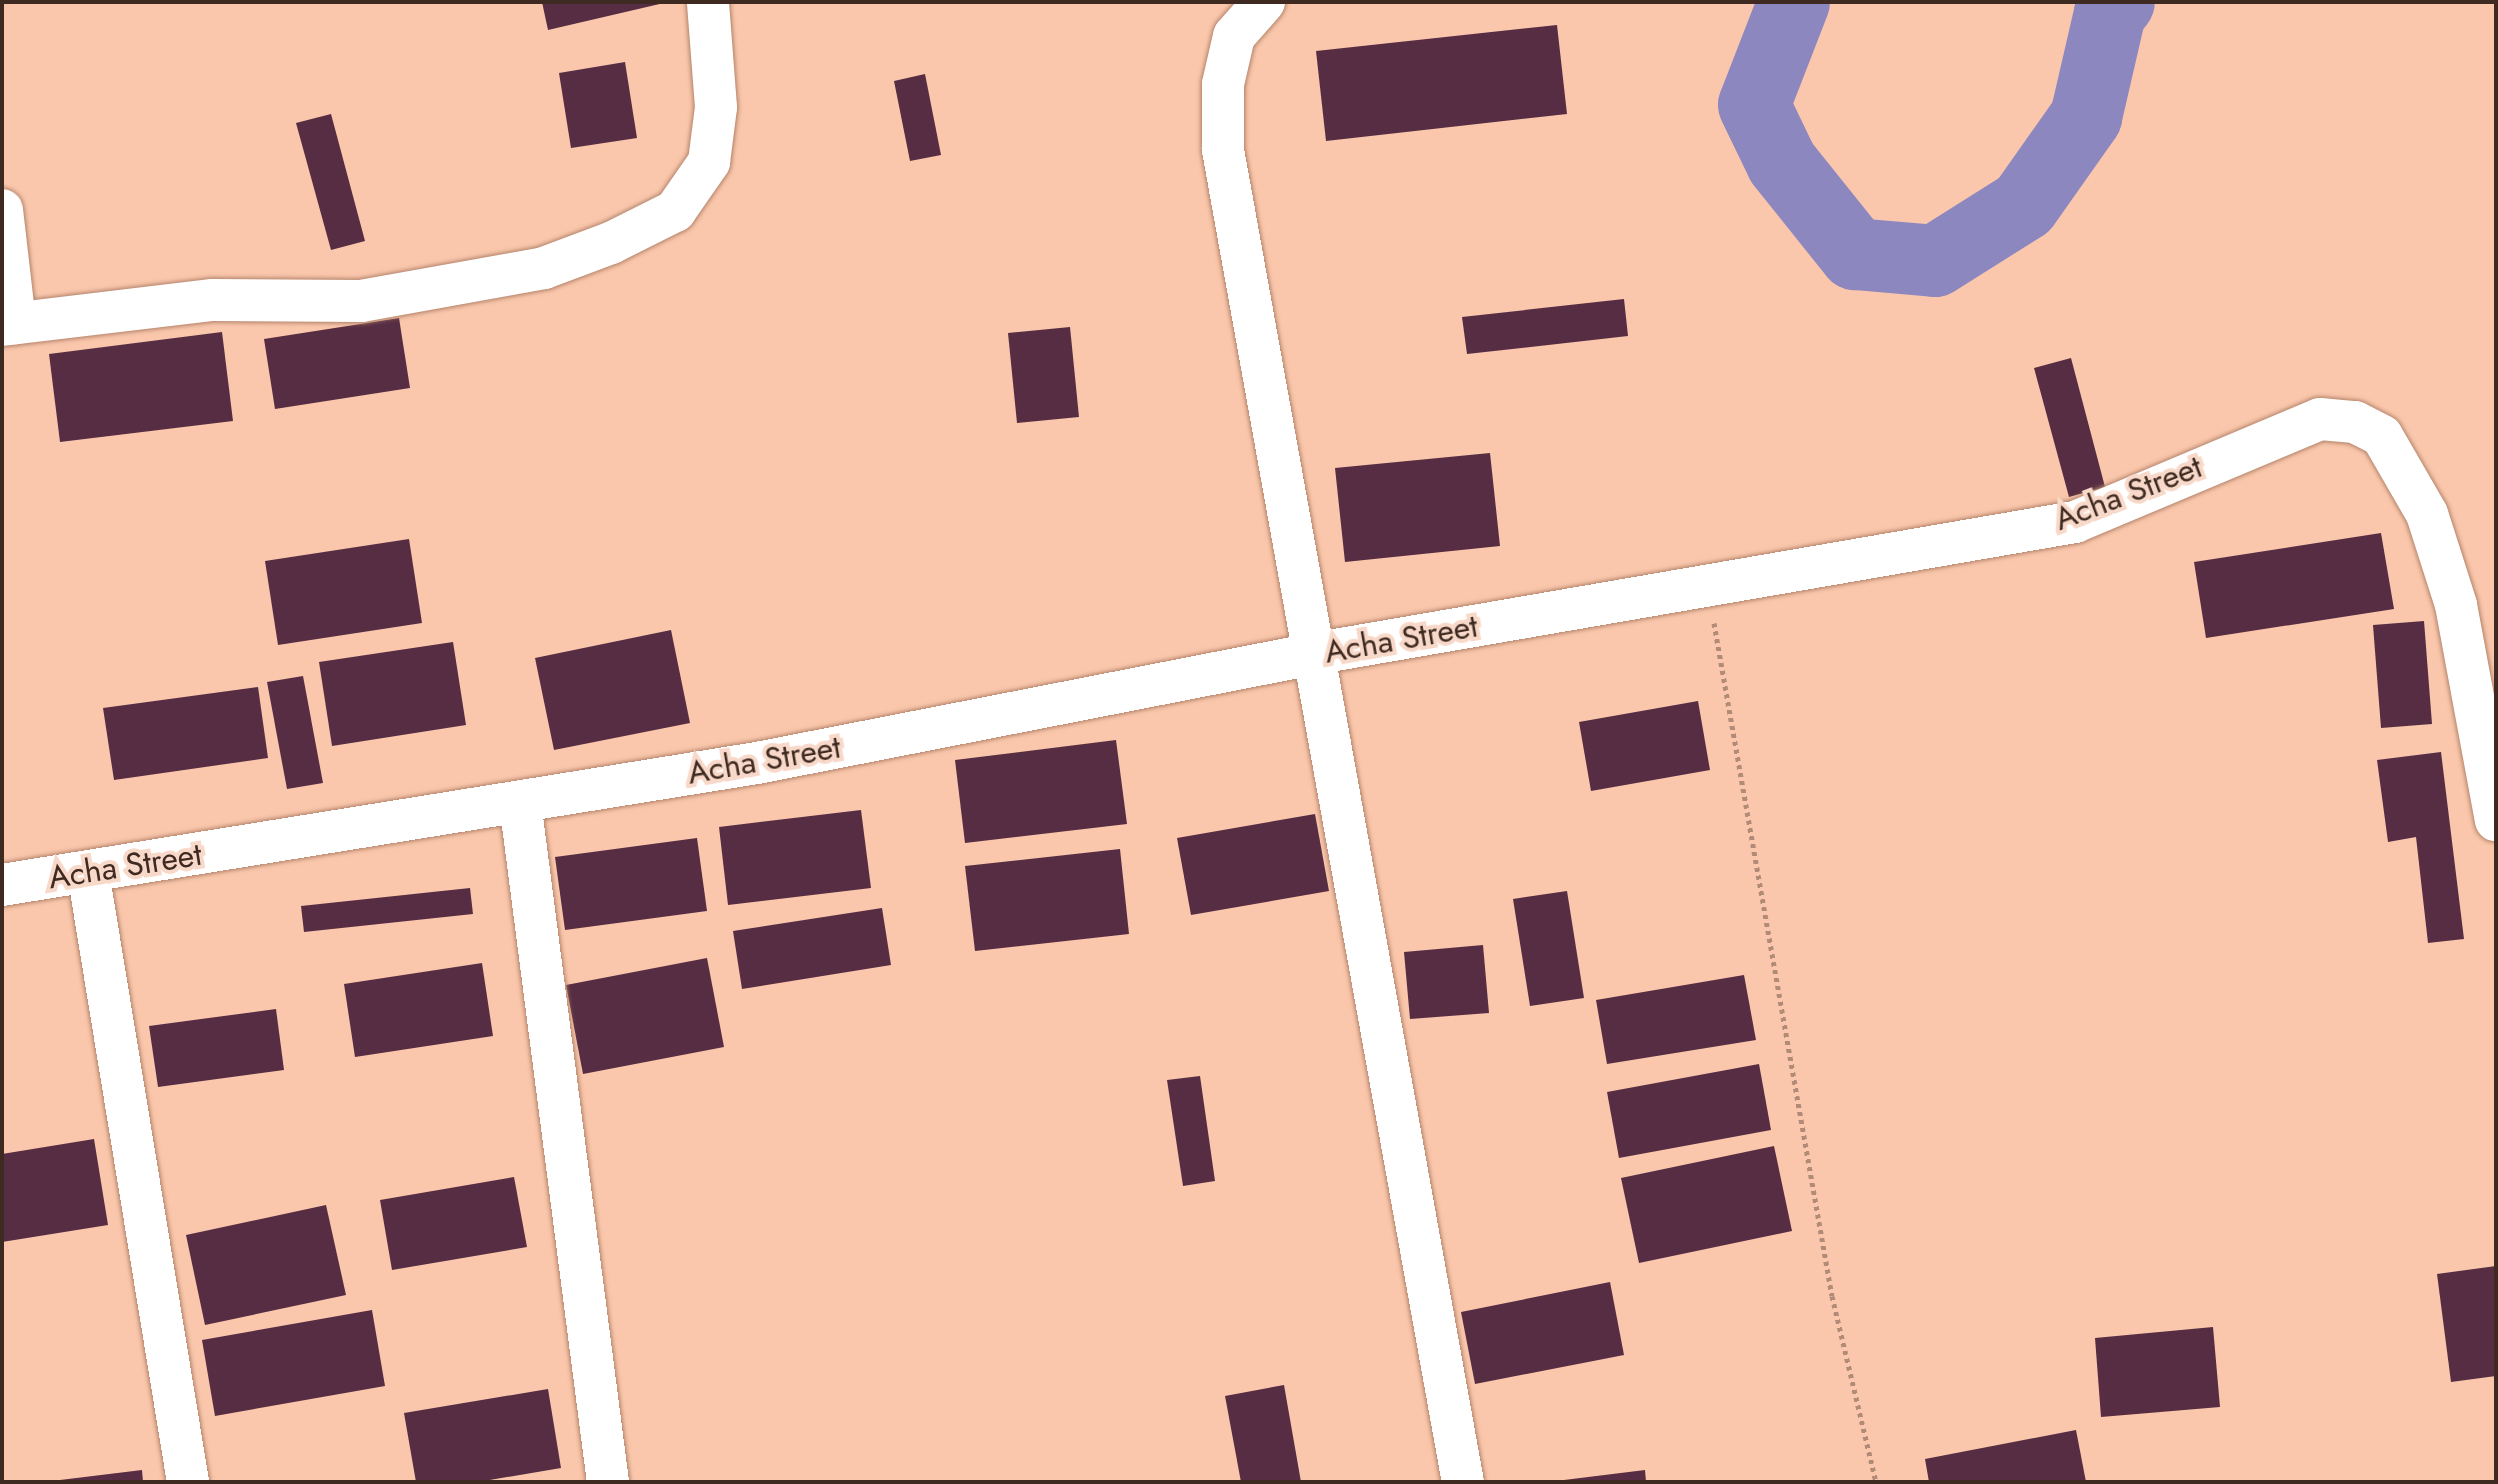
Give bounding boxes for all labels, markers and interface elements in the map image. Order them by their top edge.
street label: Acha Street [2049,447,2207,539]
street label: Acha Street [1322,607,1480,671]
street label: Acha Street [685,728,843,792]
street label: Acha Street [46,835,204,897]

